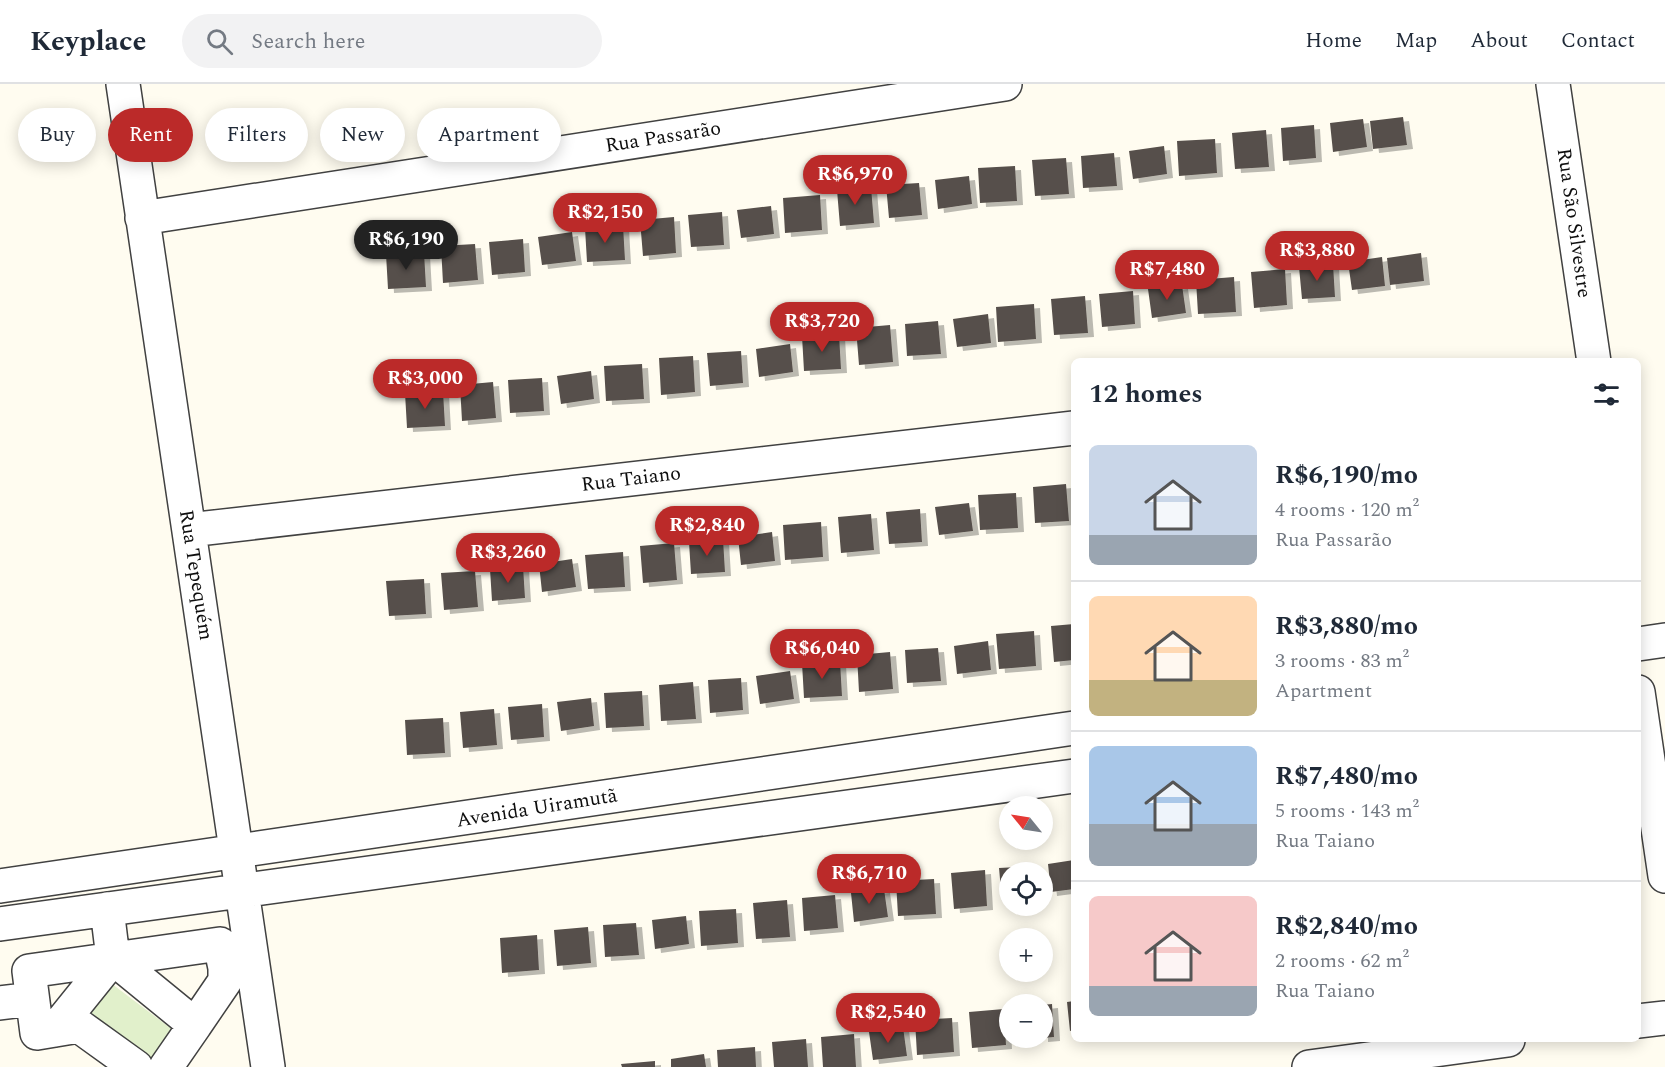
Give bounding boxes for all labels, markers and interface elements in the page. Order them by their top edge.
search box [182,14,602,68]
text: Keyplace [30,20,146,63]
icon: search [203,25,236,58]
text: Search here [251,25,365,58]
text: Home [1305,25,1362,57]
text: Map [1395,25,1437,57]
text: About [1470,25,1528,57]
text: Contact [1561,25,1635,57]
chip: Buy [18,108,96,162]
chip: Rent [108,108,193,162]
chip: Filters [205,108,308,162]
chip: New [320,108,405,162]
chip: Apartment [417,108,561,162]
street label: Rua Passarão [603,113,723,161]
street label: Rua São Silvestre [1549,146,1599,300]
pin: R$6,970 [800,155,910,206]
text: R$6,970 [817,159,893,189]
pin: R$2,150 [550,193,660,244]
text: R$2,150 [567,197,643,227]
pin: R$6,190 [351,220,461,271]
text: R$6,190 [368,224,444,254]
pin: R$3,880 [1262,231,1372,282]
text: R$3,880 [1279,235,1355,265]
pin: R$7,480 [1112,250,1222,301]
text: R$7,480 [1129,254,1205,284]
pin: R$3,720 [767,302,877,353]
text: R$3,720 [784,306,860,336]
pin: R$3,000 [370,359,480,410]
text: R$3,000 [387,363,463,393]
text: 12 homes [1089,374,1203,414]
icon: filters [1590,378,1623,411]
text: R$6,190/mo [1275,455,1418,495]
street label: Rua Taiano [579,458,683,500]
icon: home [1137,469,1209,541]
text: 4 rooms · 120 m² [1275,495,1419,525]
pin: R$2,840 [652,506,762,557]
street label: Rua Tepequém [171,508,221,642]
text: R$2,840 [669,510,745,540]
text: Rua Passarão [1275,525,1392,555]
pin: R$3,260 [453,533,563,584]
text: R$3,260 [470,537,546,567]
text: R$3,880/mo [1275,606,1418,646]
icon: home [1137,620,1209,692]
pin: R$6,040 [767,629,877,680]
text: R$6,040 [784,633,860,663]
text: 3 rooms · 83 m² [1275,646,1409,676]
text: Apartment [1275,676,1372,706]
text: R$7,480/mo [1275,756,1418,796]
icon: home [1137,770,1209,842]
street label: Avenida Uiramutã [454,780,620,836]
north arrow [999,796,1053,850]
map controls [999,796,1053,1048]
text: 5 rooms · 143 m² [1275,796,1419,826]
text: Rua Taiano [1275,826,1375,856]
pin: R$6,710 [814,854,924,905]
text: R$6,710 [831,858,907,888]
button: locate [999,862,1053,916]
text: R$2,840/mo [1275,906,1418,946]
icon: home [1137,920,1209,992]
button: + [999,928,1053,982]
text: 2 rooms · 62 m² [1275,946,1409,976]
text: Rua Taiano [1275,976,1375,1006]
pin: R$2,540 [833,993,943,1044]
button: − [999,994,1053,1048]
text: R$2,540 [850,997,926,1027]

